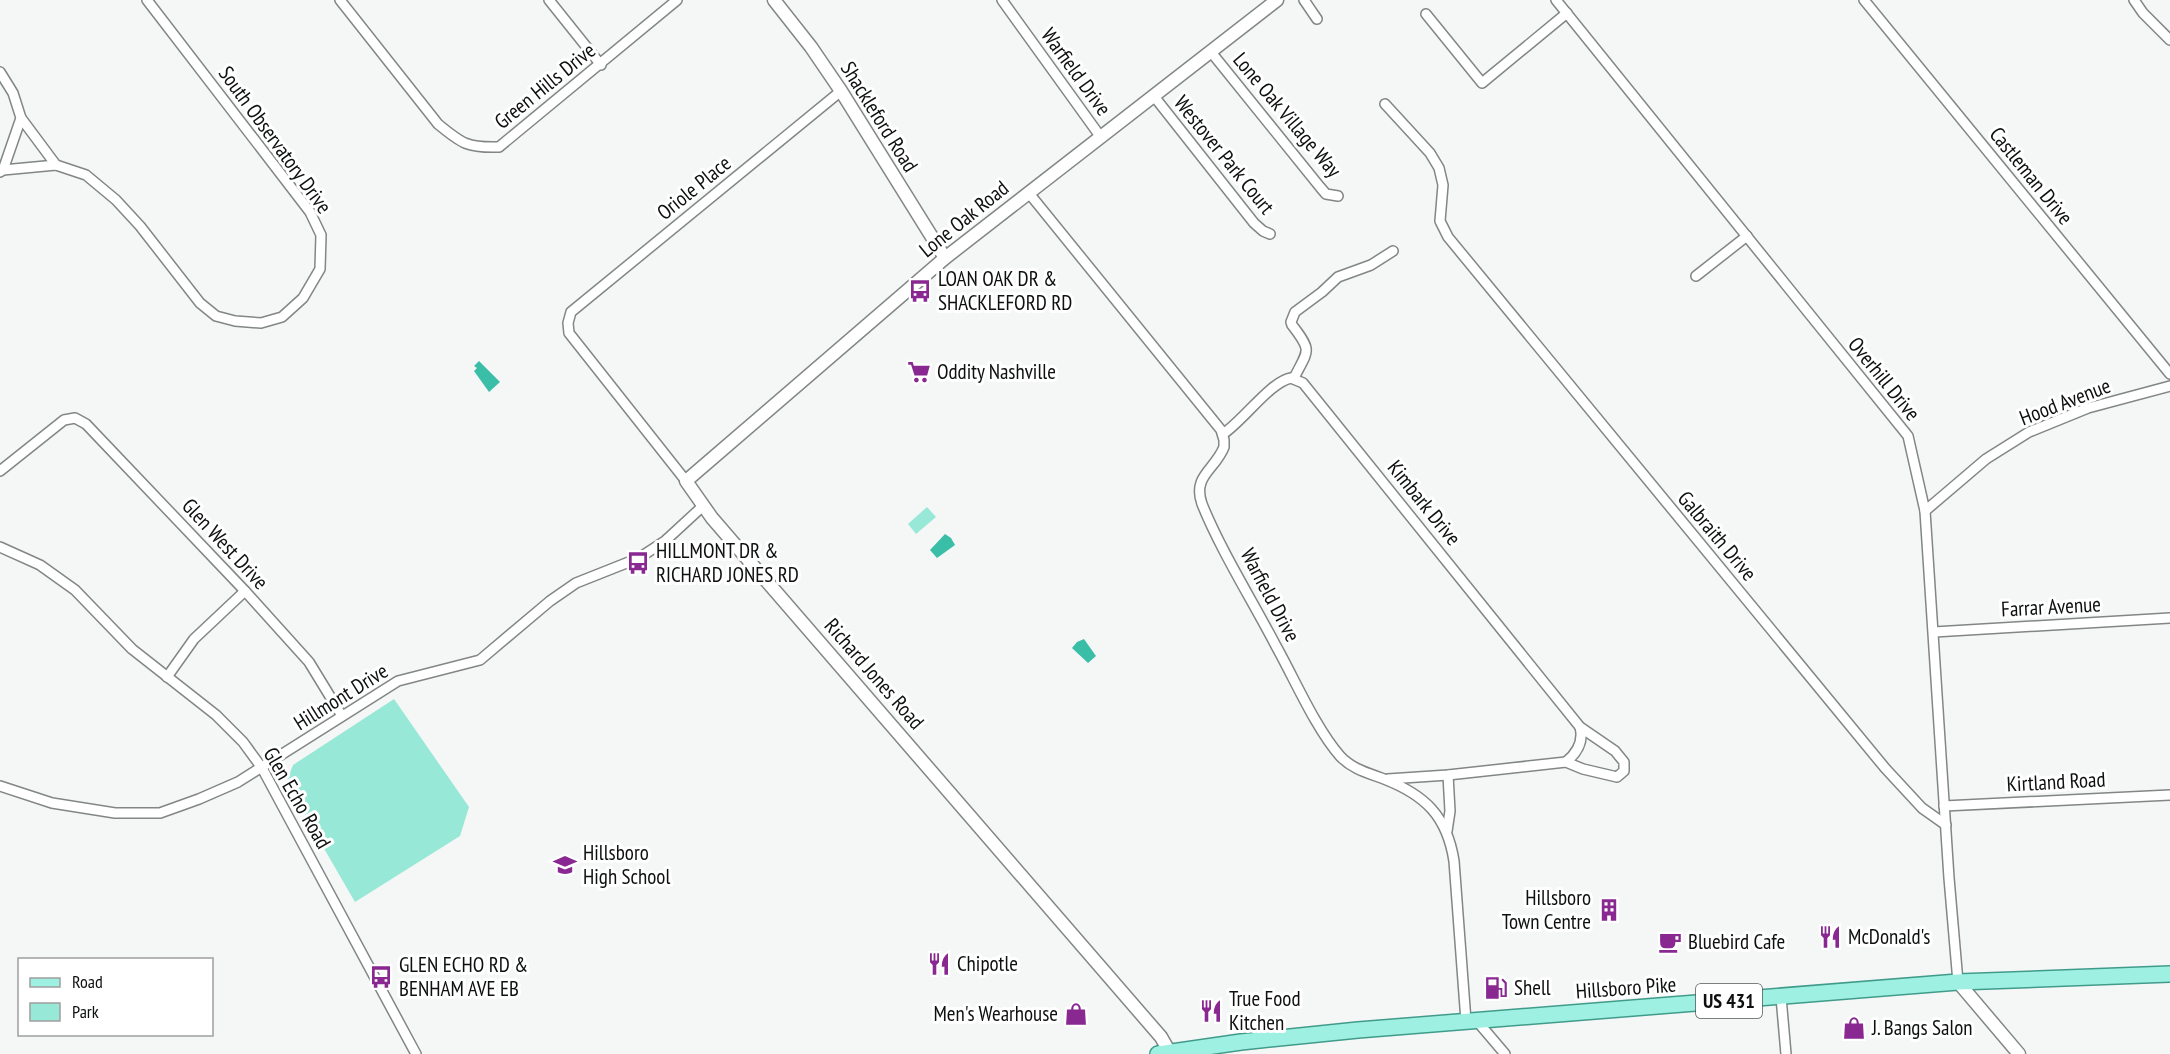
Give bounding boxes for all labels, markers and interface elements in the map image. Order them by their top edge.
street label: Warfield Drive [1036,23,1117,121]
street label: Green Hills Drive [489,37,601,135]
street label: Lone Oak Village Way [1227,47,1348,183]
street label: Shackleford Road [835,56,924,177]
street label: South Observatory Drive [213,61,338,219]
street label: Westover Park Court [1168,90,1281,220]
street label: Castleman Drive [1984,121,2079,230]
street label: Oriole Place [651,150,736,226]
street label: Lone Oak Road [914,174,1014,263]
place label: LOAN OAK DR & SHACKLEFORD RD [938,265,1072,316]
bus stop icon: LOAN OAK DR & SHACKLEFORD RD [907,278,933,304]
street label: Overhill Drive [1842,331,1926,426]
place label: Oddity Nashville [937,358,1056,385]
supermarket icon: Oddity Nashville [906,359,932,385]
street label: Hood Avenue [2015,372,2114,431]
street label: Kimbark Drive [1382,455,1467,551]
street label: Galbraith Drive [1672,485,1763,586]
street label: Glen West Drive [176,492,274,595]
place label: HILLMONT DR & RICHARD JONES RD [656,537,799,588]
street label: Warfield Drive [1235,543,1306,646]
bus stop icon: HILLMONT DR & RICHARD JONES RD [625,550,651,576]
street label: Farrar Avenue [2000,590,2101,623]
street label: Richard Jones Road [819,613,930,735]
street label: Hillmont Drive [289,657,393,736]
street label: Glen Echo Road [258,742,337,853]
street label: Kirtland Road [2006,765,2106,798]
place label: Hillsboro High School [583,839,670,890]
school or university icon: Hillsboro High School [552,852,578,878]
place label: Hillsboro Town Centre [1502,884,1591,935]
building icon: Hillsboro Town Centre [1596,897,1622,923]
place label: McDonald's [1848,923,1930,950]
restaurant icon: McDonald's [1817,924,1843,950]
place label: Bluebird Cafe [1688,928,1785,955]
cafe icon: Bluebird Cafe [1657,929,1683,955]
place label: Chipotle [957,950,1018,977]
place label: GLEN ECHO RD & BENHAM AVE EB [399,951,528,1002]
restaurant icon: Chipotle [926,951,952,977]
legend [18,958,213,1036]
bus stop icon: GLEN ECHO RD & BENHAM AVE EB [368,964,394,990]
text: Road [72,970,103,993]
street label: Hillsboro Pike [1575,971,1677,1004]
place label: Shell [1514,974,1551,1001]
fuel station icon: Shell [1483,975,1509,1001]
road number: US 431 [1696,984,1762,1018]
place label: True Food Kitchen [1229,985,1301,1036]
restaurant icon: True Food Kitchen [1198,998,1224,1024]
text: Park [72,1000,99,1023]
place label: Men's Wearhouse [933,1000,1058,1027]
shop icon: Men's Wearhouse [1063,1001,1089,1027]
place label: J. Bangs Salon [1871,1014,1973,1041]
shop icon: J. Bangs Salon [1841,1015,1867,1041]

